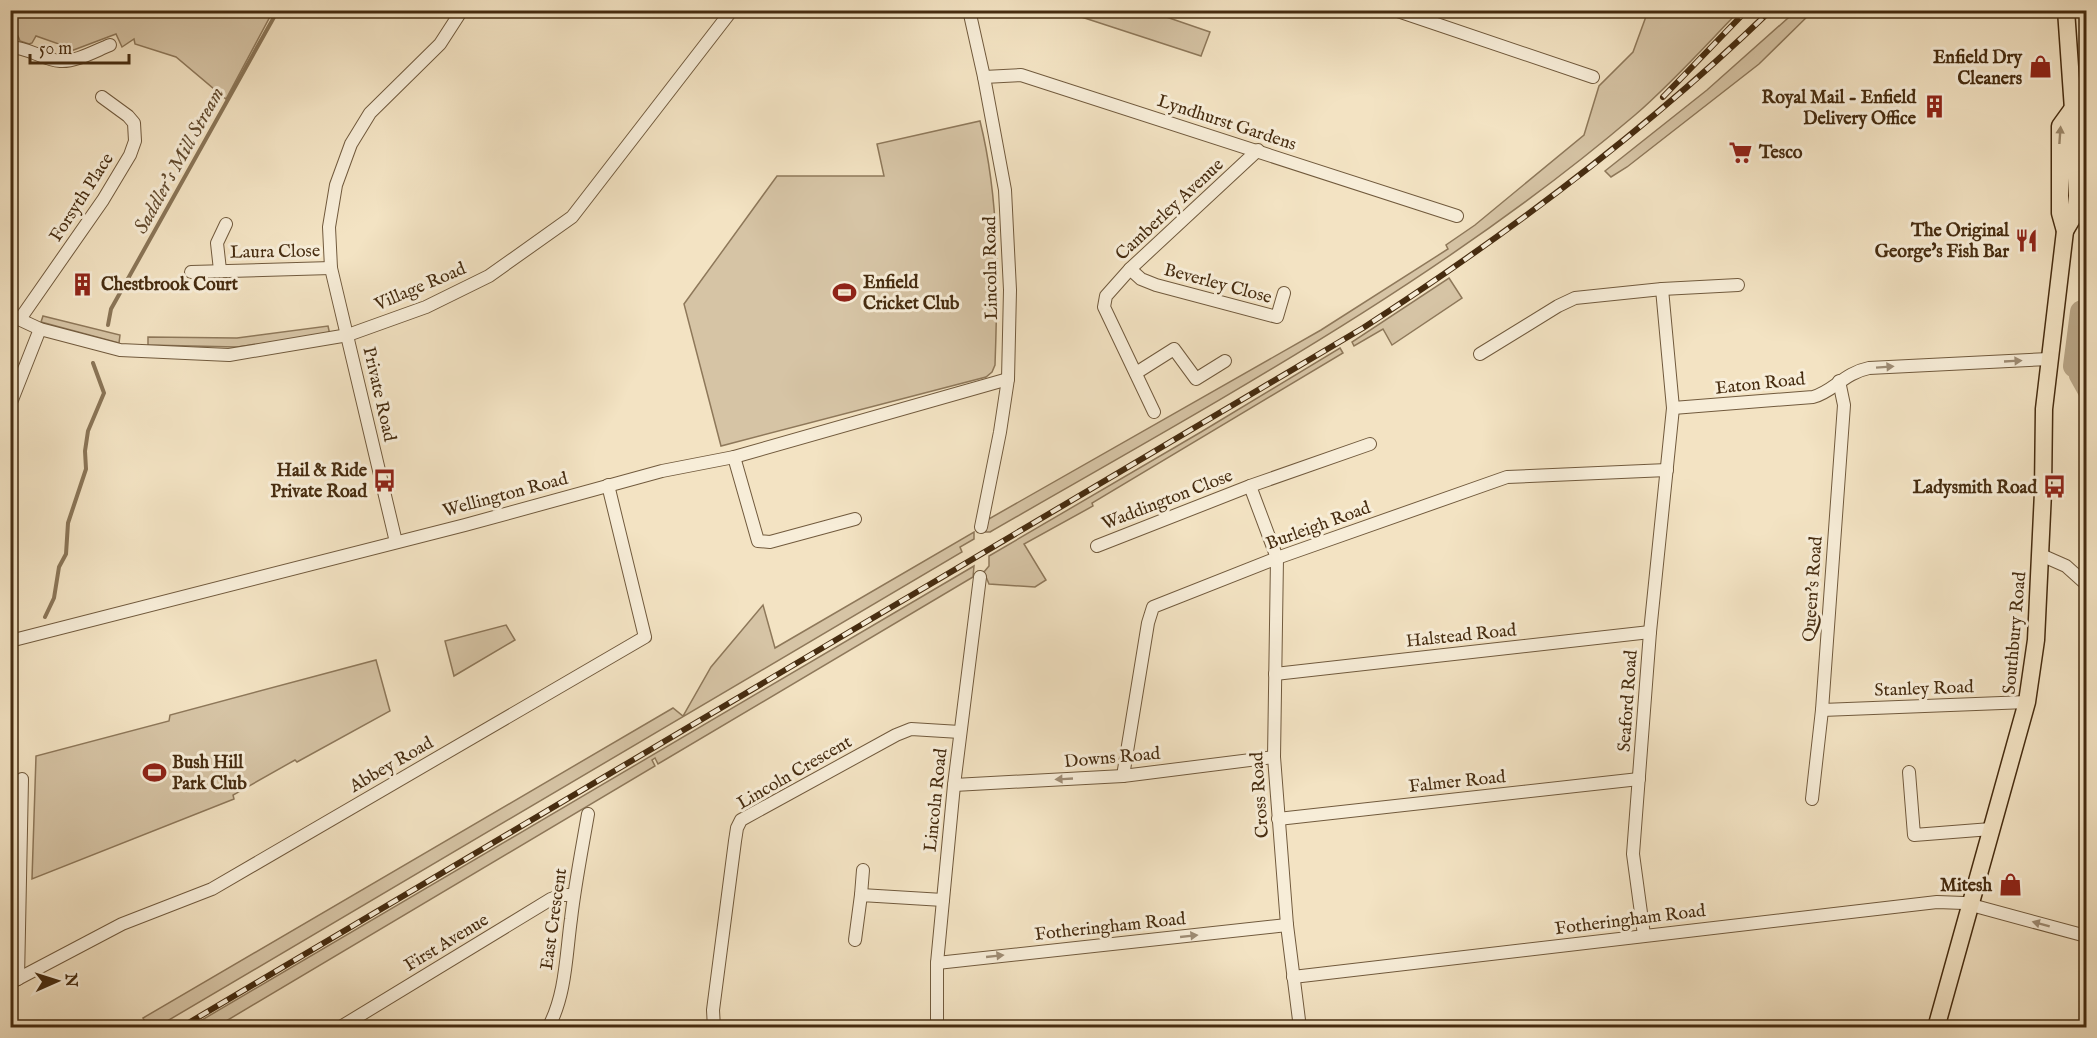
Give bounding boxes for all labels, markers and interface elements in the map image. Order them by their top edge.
scale bar [30,27,129,65]
text: 50 m [39,38,72,61]
place label: Enfield Dry Cleaners [1933,47,2023,91]
shop icon: Enfield Dry Cleaners [2027,54,2053,80]
water label: Saddler's Mill Stream [129,83,230,238]
place label: Royal Mail - Enfield Delivery Office [1762,87,1917,131]
street label: Lyndhurst Gardens [1154,90,1299,157]
building icon: Royal Mail - Enfield Delivery Office [1921,94,1947,120]
one-way arrow [2055,126,2065,145]
supermarket icon: Tesco [1728,139,1754,165]
place label: Tesco [1758,142,1803,165]
street label: Forsyth Place [45,149,120,247]
street label: Camberley Avenue [1111,154,1229,266]
street label: Lincoln Road [979,216,1004,320]
place label: The Original George's Fish Bar [1875,220,2010,264]
restaurant icon: The Original George's Fish Bar [2014,227,2040,253]
street label: Laura Close [230,240,320,265]
street label: Village Road [371,258,470,317]
street label: Beverley Close [1161,259,1274,310]
building icon: Chestbrook Court [70,271,96,297]
place label: Enfield Cricket Club [863,272,960,316]
place label: Chestbrook Court [101,274,239,297]
sports icon: Enfield Cricket Club [832,279,858,305]
street label: Private Road [356,345,401,444]
one-way arrow [2004,356,2023,365]
one-way arrow [1876,362,1895,372]
street label: Eaton Road [1714,368,1807,401]
place label: Hail & Ride Private Road [271,460,368,504]
street label: Waddington Close [1099,465,1236,536]
bus stop icon: Hail & Ride Private Road [372,467,398,493]
street label: Wellington Road [440,468,571,523]
bus stop icon: Ladysmith Road [2042,474,2068,500]
place label: Ladysmith Road [1913,477,2037,500]
street label: Burleigh Road [1263,497,1374,556]
street label: Queen's Road [1798,535,1829,643]
street label: Southbury Road [1999,571,2032,695]
street label: Halstead Road [1405,619,1518,654]
street label: Seaford Road [1613,649,1644,753]
street label: Stanley Road [1874,676,1974,703]
street label: Lincoln Crescent [733,731,856,815]
street label: Abbey Road [345,732,438,799]
street label: Downs Road [1063,743,1162,774]
street label: Lincoln Road [920,747,953,853]
street label: Cross Road [1246,751,1275,839]
place label: Bush Hill Park Club [172,752,247,796]
sports icon: Bush Hill Park Club [141,759,167,785]
street label: Falmer Road [1408,766,1507,799]
one-way arrow [1055,774,1074,784]
street label: East Crescent [536,867,573,972]
shop icon: Mitesh [1997,872,2023,898]
place label: Mitesh [1940,875,1992,898]
street label: Fotheringham Road [1554,900,1707,941]
street label: Fotheringham Road [1034,908,1187,947]
street label: First Avenue [400,909,493,977]
one-way arrow [2032,919,2050,928]
one-way arrow [1180,931,1199,941]
north arrow [27,951,87,1011]
one-way arrow [986,952,1005,961]
text: N [60,972,80,988]

